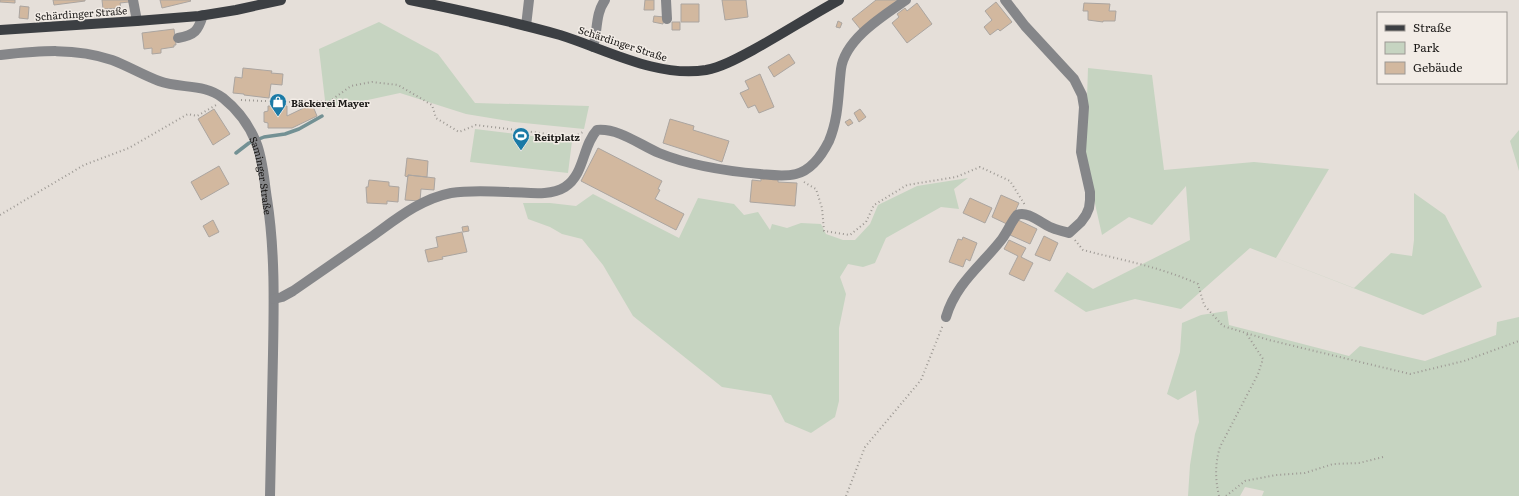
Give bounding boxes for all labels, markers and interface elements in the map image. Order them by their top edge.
street label: Schärdinger Straße [34,2,128,24]
legend [1377,12,1507,84]
text: Straße [1413,18,1451,36]
street label: Schärdinger Straße [577,22,669,64]
text: Park [1413,38,1440,56]
text: Gebäude [1413,58,1462,76]
shop icon: Bäckerei Mayer [268,92,288,117]
place label: Bäckerei Mayer [291,95,370,110]
sports icon: Reitplatz [511,126,531,151]
place label: Reitplatz [534,129,581,144]
street label: Saminger Straße [247,133,277,215]

